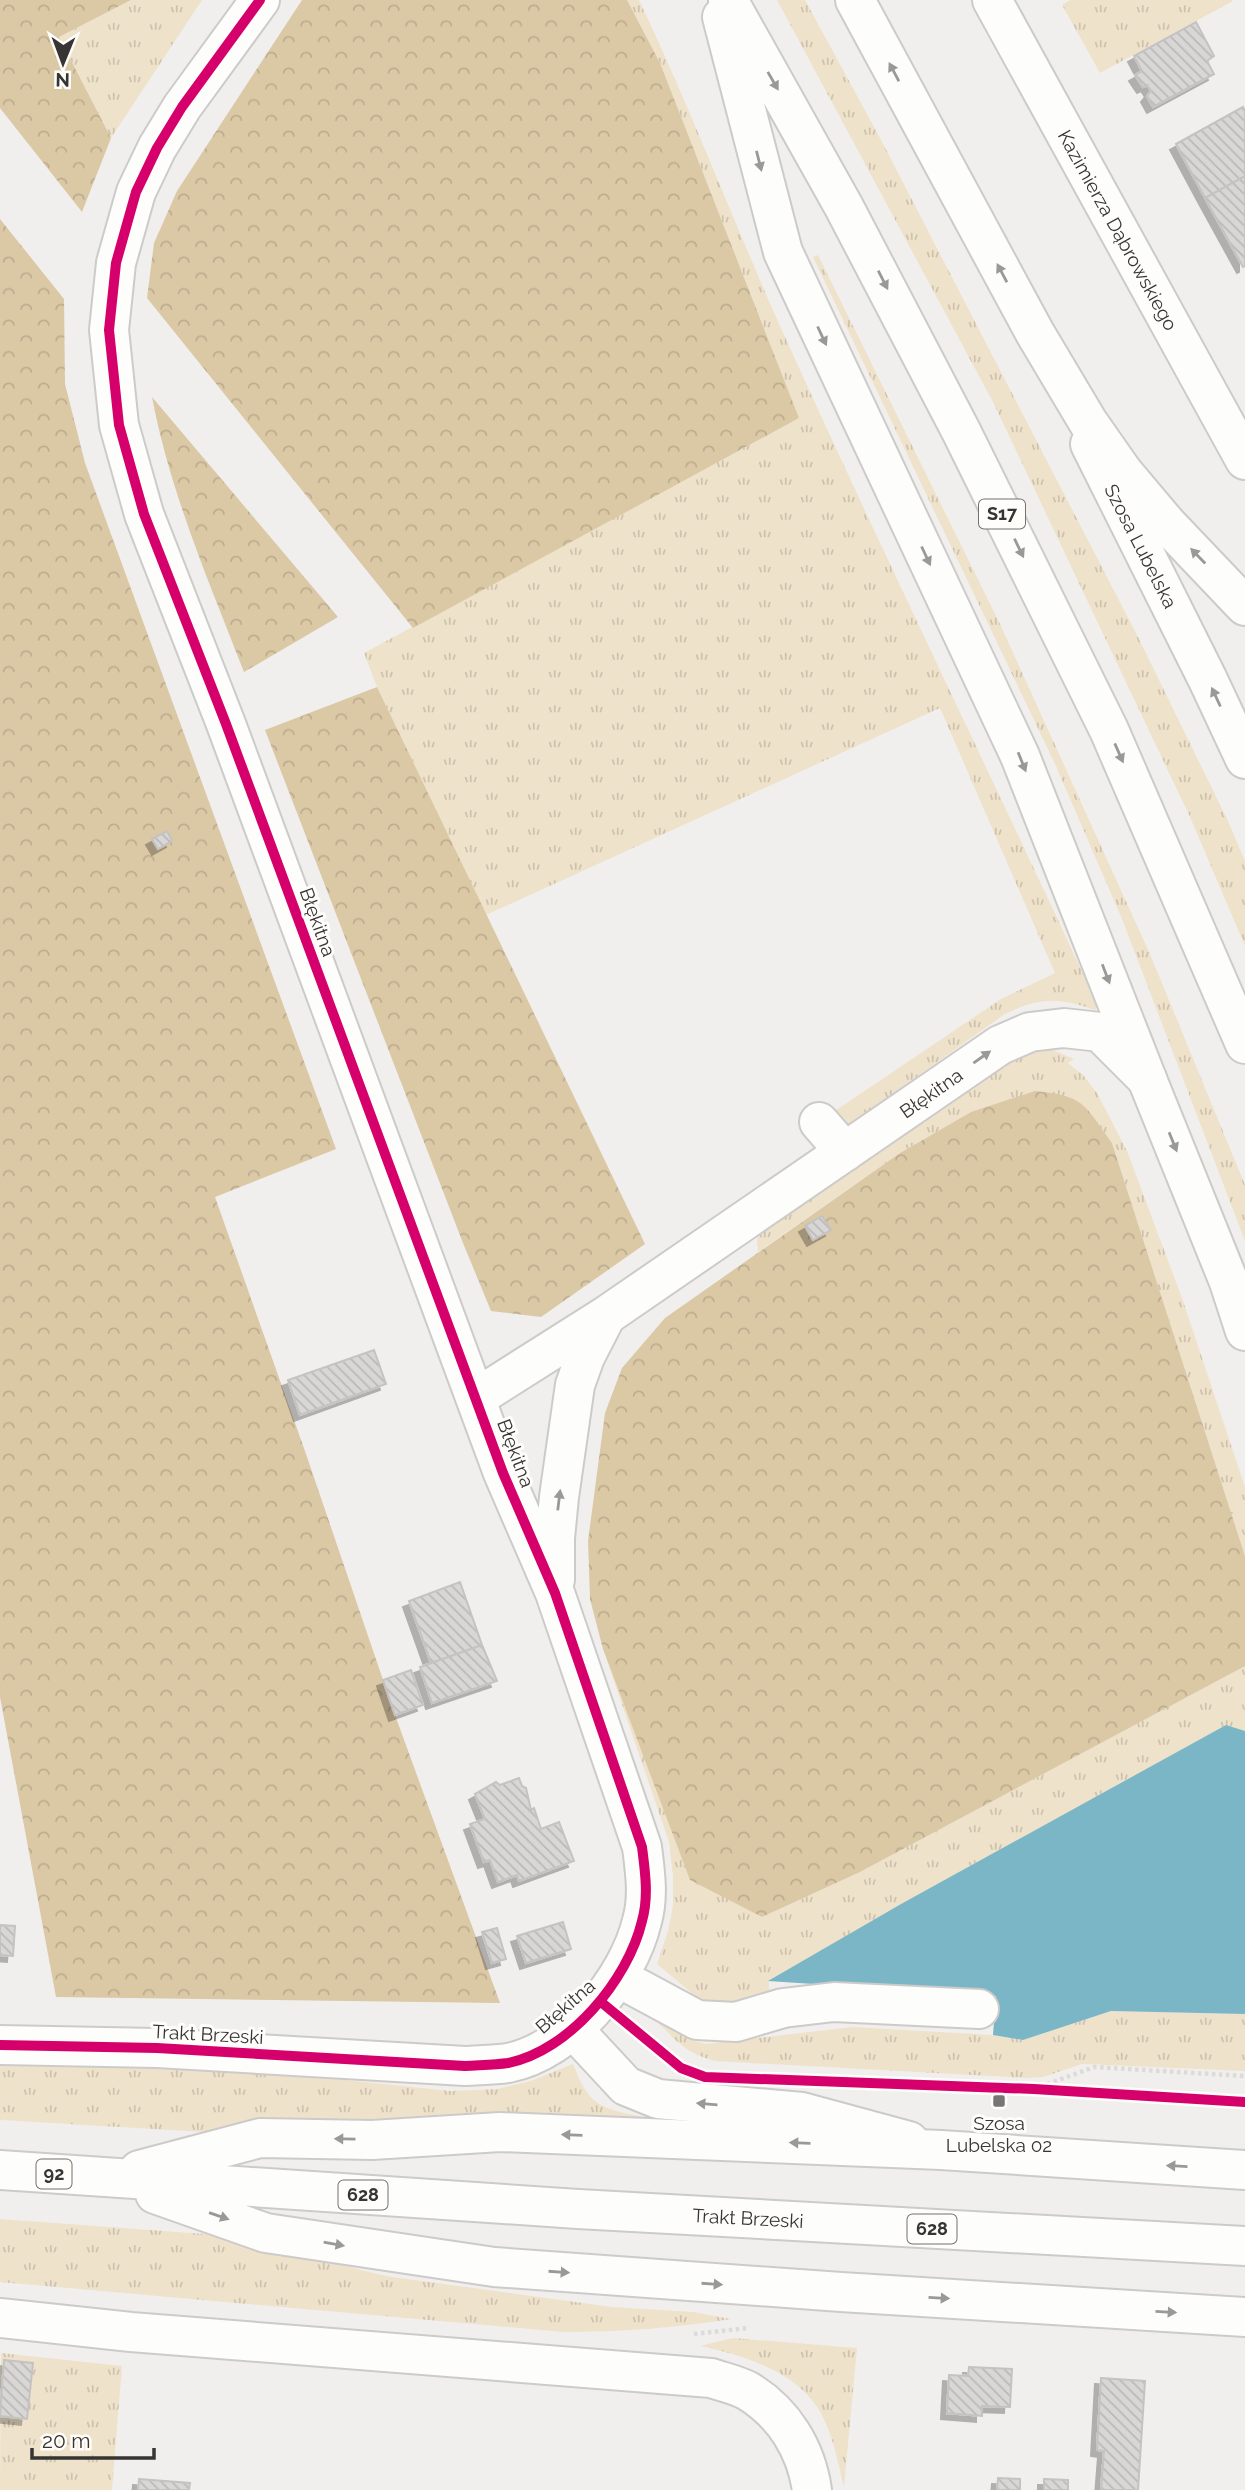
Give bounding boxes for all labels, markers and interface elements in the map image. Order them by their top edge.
north arrow [28,28,98,98]
one-way arrow [888,63,900,82]
text: N [55,69,70,91]
one-way arrow [767,71,779,90]
street label: Kazimierza Dąbrowskiego [1054,126,1182,334]
one-way arrow [754,150,765,172]
one-way arrow [996,263,1008,283]
one-way arrow [877,270,888,290]
one-way arrow [816,326,828,346]
street label: Szosa Lubelska [1100,480,1182,612]
road number: S17 [979,500,1025,528]
one-way arrow [1014,538,1025,558]
one-way arrow [920,546,932,566]
one-way arrow [1191,548,1207,565]
one-way arrow [1210,687,1221,708]
one-way arrow [1114,742,1125,763]
one-way arrow [1017,752,1028,773]
street label: Błękitna [295,885,341,959]
one-way arrow [1100,963,1111,984]
one-way arrow [973,1050,991,1064]
street label: Błękitna [895,1064,967,1122]
one-way arrow [1167,1131,1178,1152]
street label: Błękitna [493,1416,539,1490]
one-way arrow [554,1489,565,1511]
street label: Błękitna [531,1974,599,2038]
street label: Trakt Brzeski [152,2020,264,2048]
marker: Szosa Lubelska 02 [991,2093,1007,2109]
one-way arrow [696,2098,718,2109]
place label: Szosa Lubelska 02 [946,2112,1052,2156]
one-way arrow [561,2129,583,2140]
one-way arrow [334,2133,356,2145]
one-way arrow [788,2138,810,2149]
road number: 92 [36,2160,72,2188]
one-way arrow [1166,2161,1188,2172]
road number: 628 [338,2180,388,2210]
street label: Trakt Brzeski [692,2204,804,2232]
one-way arrow [209,2211,230,2222]
road number: 628 [908,2214,956,2244]
one-way arrow [323,2239,345,2250]
one-way arrow [549,2267,571,2278]
one-way arrow [701,2278,723,2289]
one-way arrow [928,2293,950,2304]
one-way arrow [1155,2307,1177,2318]
scale bar [32,2416,154,2460]
text: 20 m [42,2428,90,2453]

